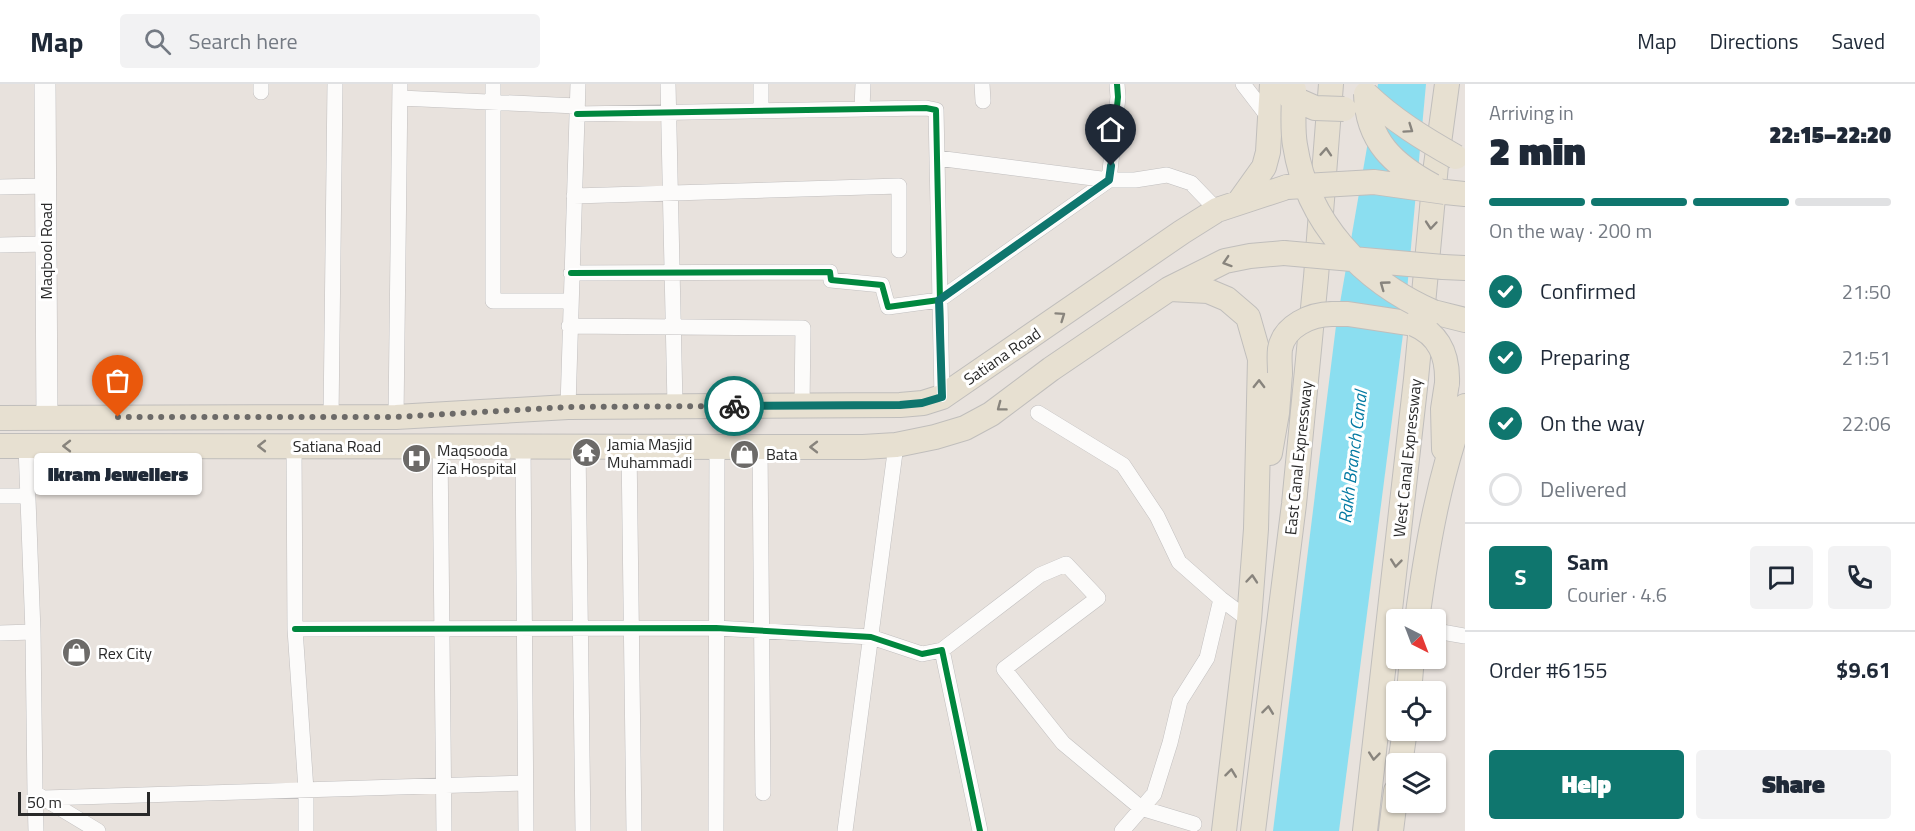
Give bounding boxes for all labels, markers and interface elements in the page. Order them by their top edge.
search box [120,14,540,68]
text: Map [30,20,84,63]
text: Search here [189,24,298,58]
icon: search [141,25,174,58]
text: Map [1637,25,1677,57]
text: Directions [1710,25,1799,57]
text: Saved [1832,25,1885,57]
text: Arriving in [1489,97,1574,128]
pin [1085,104,1136,166]
icon: home [1094,113,1127,146]
text: 22:15–22:20 [1769,118,1891,152]
one-way arrow [1403,121,1414,132]
text: 2 min [1489,121,1586,180]
one-way arrow [1319,148,1332,157]
street label: Maqbool Road [34,202,58,300]
text: On the way · 200 m [1489,215,1652,246]
one-way arrow [1425,221,1438,230]
one-way arrow [1222,255,1233,267]
text: Confirmed [1540,274,1636,308]
icon: check [1489,275,1522,308]
text: 21:50 [1842,276,1891,307]
one-way arrow [1379,281,1390,292]
one-way arrow [1054,312,1065,323]
street label: Satiana Road [959,321,1045,391]
text: Preparing [1540,340,1630,374]
icon: check [1489,341,1522,374]
text: 21:51 [1842,342,1891,373]
pin [92,355,143,417]
icon: bag [101,364,134,397]
courier [704,376,764,436]
street label: West Canal Expressway [1387,377,1427,539]
one-way arrow [1253,380,1265,389]
street label: East Canal Expressway [1278,380,1318,536]
water label: Rakh Branch Canal [1331,387,1374,525]
icon: bike [718,390,751,423]
one-way arrow [996,399,1007,410]
text: On the way [1540,406,1645,440]
icon: check [1489,407,1522,440]
text: 22:06 [1842,408,1891,439]
place label: Jamia Masjid Muhammadi [607,432,692,474]
street label: Satiana Road [293,434,381,458]
temple icon: Jamia Masjid Muhammadi [570,437,602,469]
place label: Maqsooda Zia Hospital [437,438,517,480]
shop icon: Bata [729,438,761,470]
one-way arrow [62,440,71,452]
one-way arrow [257,440,266,452]
one-way arrow [809,441,818,453]
place label: Bata [766,442,798,466]
hospital icon: Maqsooda Zia Hospital [400,443,432,475]
callout: Ikram Jewellers [34,453,202,495]
text: Ikram Jewellers [48,458,188,489]
text: Delivered [1540,472,1627,506]
text: Sam [1567,545,1609,579]
button: chat [1750,546,1813,609]
button: phone [1828,546,1891,609]
one-way arrow [1390,558,1402,567]
text: S [1515,560,1526,594]
one-way arrow [1245,575,1258,584]
text: Courier · 4.6 [1567,579,1667,610]
north arrow [1386,609,1446,669]
map controls [1386,609,1446,813]
shop icon: Rex City [61,637,93,669]
place label: Rex City [98,641,152,665]
text: Order #6155 [1489,653,1608,687]
text: $9.61 [1836,653,1891,687]
button: locate [1386,681,1446,741]
one-way arrow [1261,706,1273,715]
button: Help [1489,750,1684,819]
button: Share [1696,750,1891,819]
one-way arrow [1368,752,1380,761]
button: layers [1386,753,1446,813]
one-way arrow [1224,768,1237,777]
scale bar [18,789,150,816]
text: 50 m [27,790,62,814]

